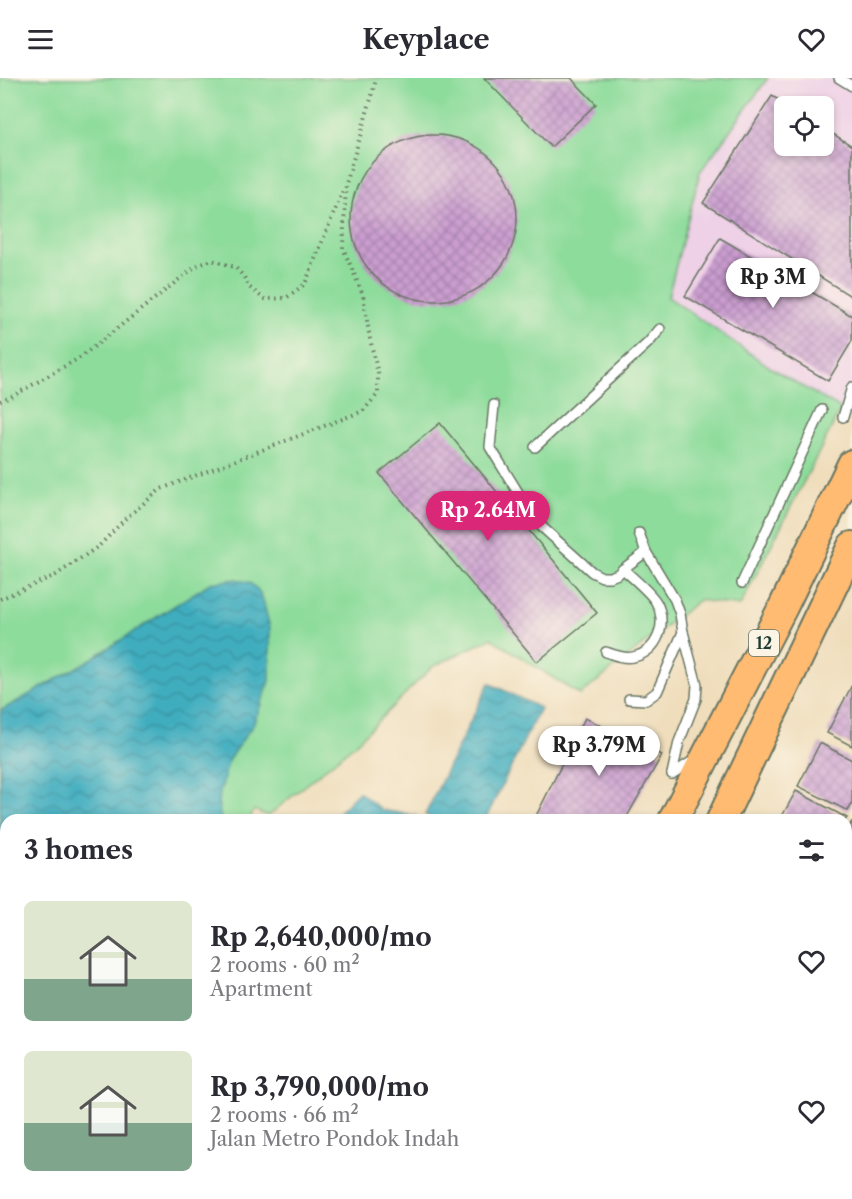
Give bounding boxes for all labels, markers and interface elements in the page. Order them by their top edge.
icon: menu [24,23,57,56]
text: Keyplace [362,23,490,56]
icon: heart [795,23,828,56]
map controls [774,96,834,156]
button: locate [774,96,834,156]
pin: Rp 3M [731,258,815,309]
text: Rp 3M [740,265,806,289]
pin: Rp 2.64M [426,491,550,542]
text: Rp 2.64M [440,498,536,522]
road number: 12 [749,630,779,656]
pin: Rp 3.79M [537,726,661,777]
text: Rp 3.79M [552,733,646,757]
text: 3 homes [24,834,133,866]
icon: filters [795,834,828,867]
text: Rp 2,640,000/mo [210,921,432,953]
icon: home [72,925,144,997]
icon: heart [795,945,828,978]
text: 2 rooms · 60 m² [210,953,360,977]
text: Apartment [210,977,313,1001]
text: Rp 3,790,000/mo [210,1071,429,1103]
icon: home [72,1075,144,1147]
icon: heart [795,1095,828,1128]
text: 2 rooms · 66 m² [210,1103,359,1127]
text: Jalan Metro Pondok Indah [210,1127,459,1151]

